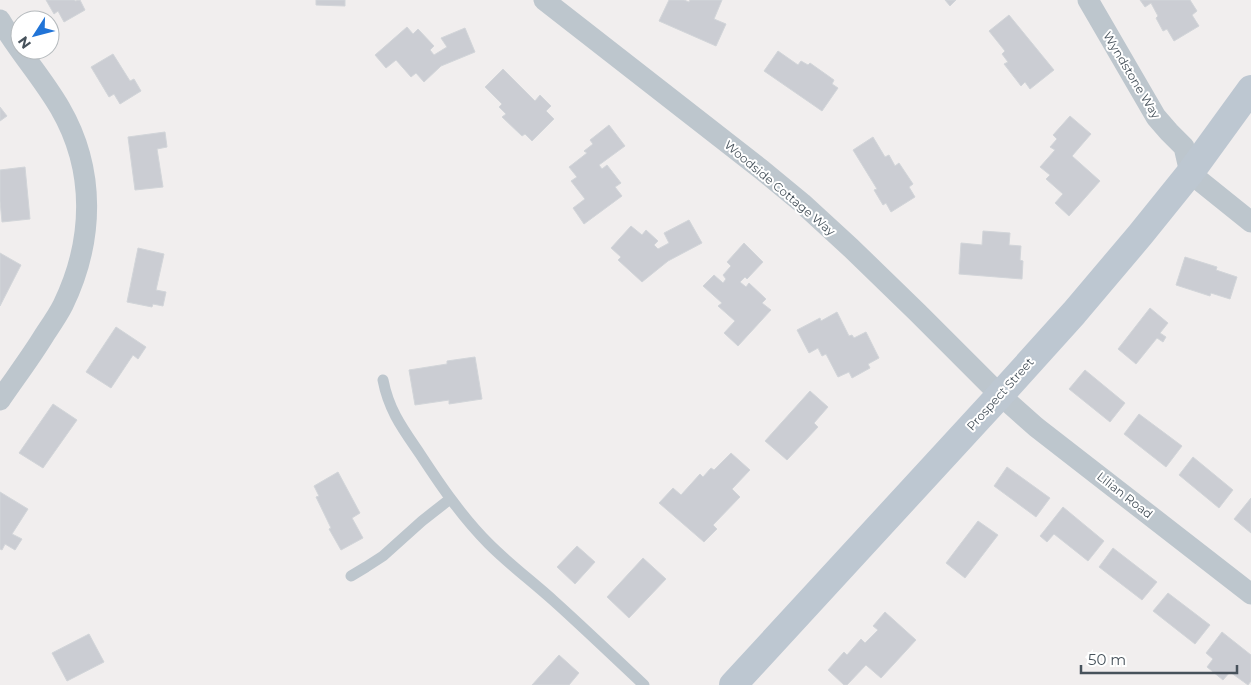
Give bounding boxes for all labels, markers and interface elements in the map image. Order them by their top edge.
north arrow [10,10,60,60]
street label: Wyndstone Way [1100,29,1164,122]
text: N [14,33,35,53]
street label: Woodside Cottage Way [721,137,839,239]
street label: Prospect Street [963,354,1037,434]
street label: Lilian Road [1094,469,1156,521]
scale bar [1081,642,1237,674]
text: 50 m [1088,650,1126,669]

